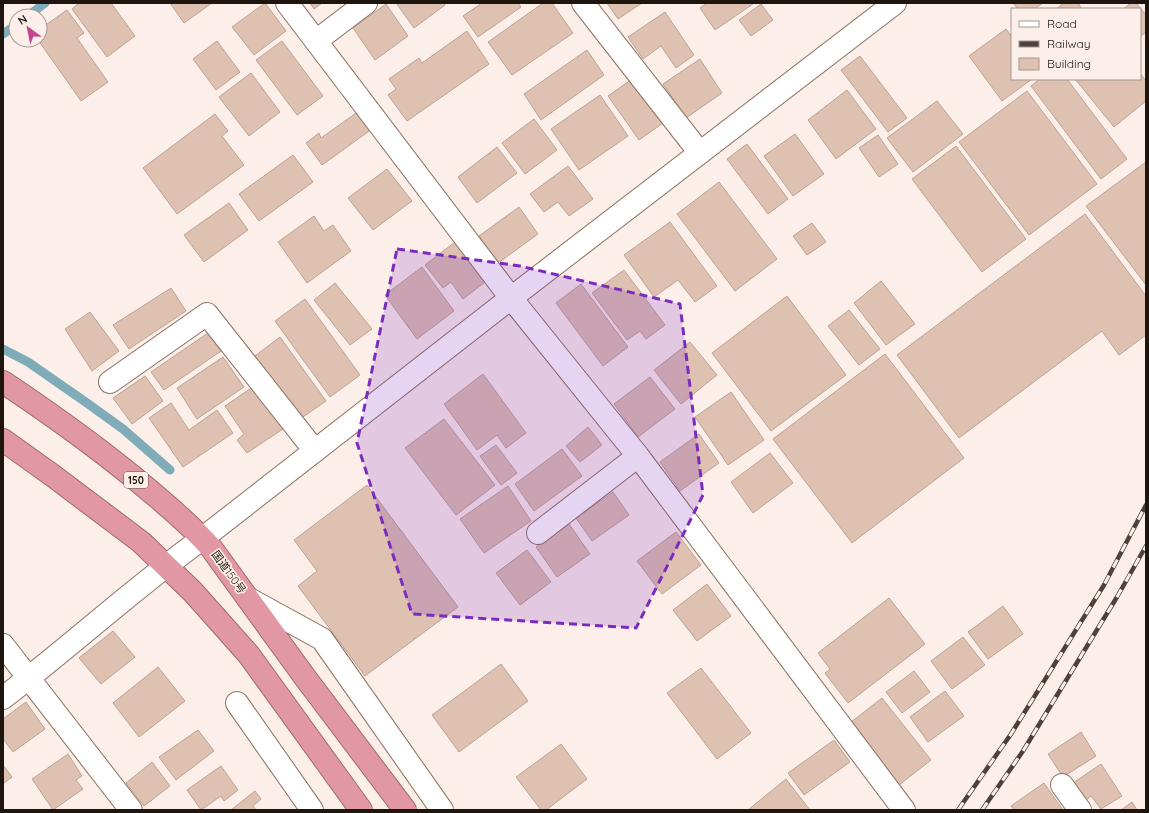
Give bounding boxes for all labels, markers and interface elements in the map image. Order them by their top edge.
north arrow [8,8,48,48]
legend [1011,8,1141,80]
text: N [15,12,30,28]
text: Road [1047,16,1077,31]
text: Railway [1047,36,1091,51]
text: Building [1047,56,1091,71]
road number: 150 [124,472,148,488]
street label: 国道150号 [209,548,249,596]

